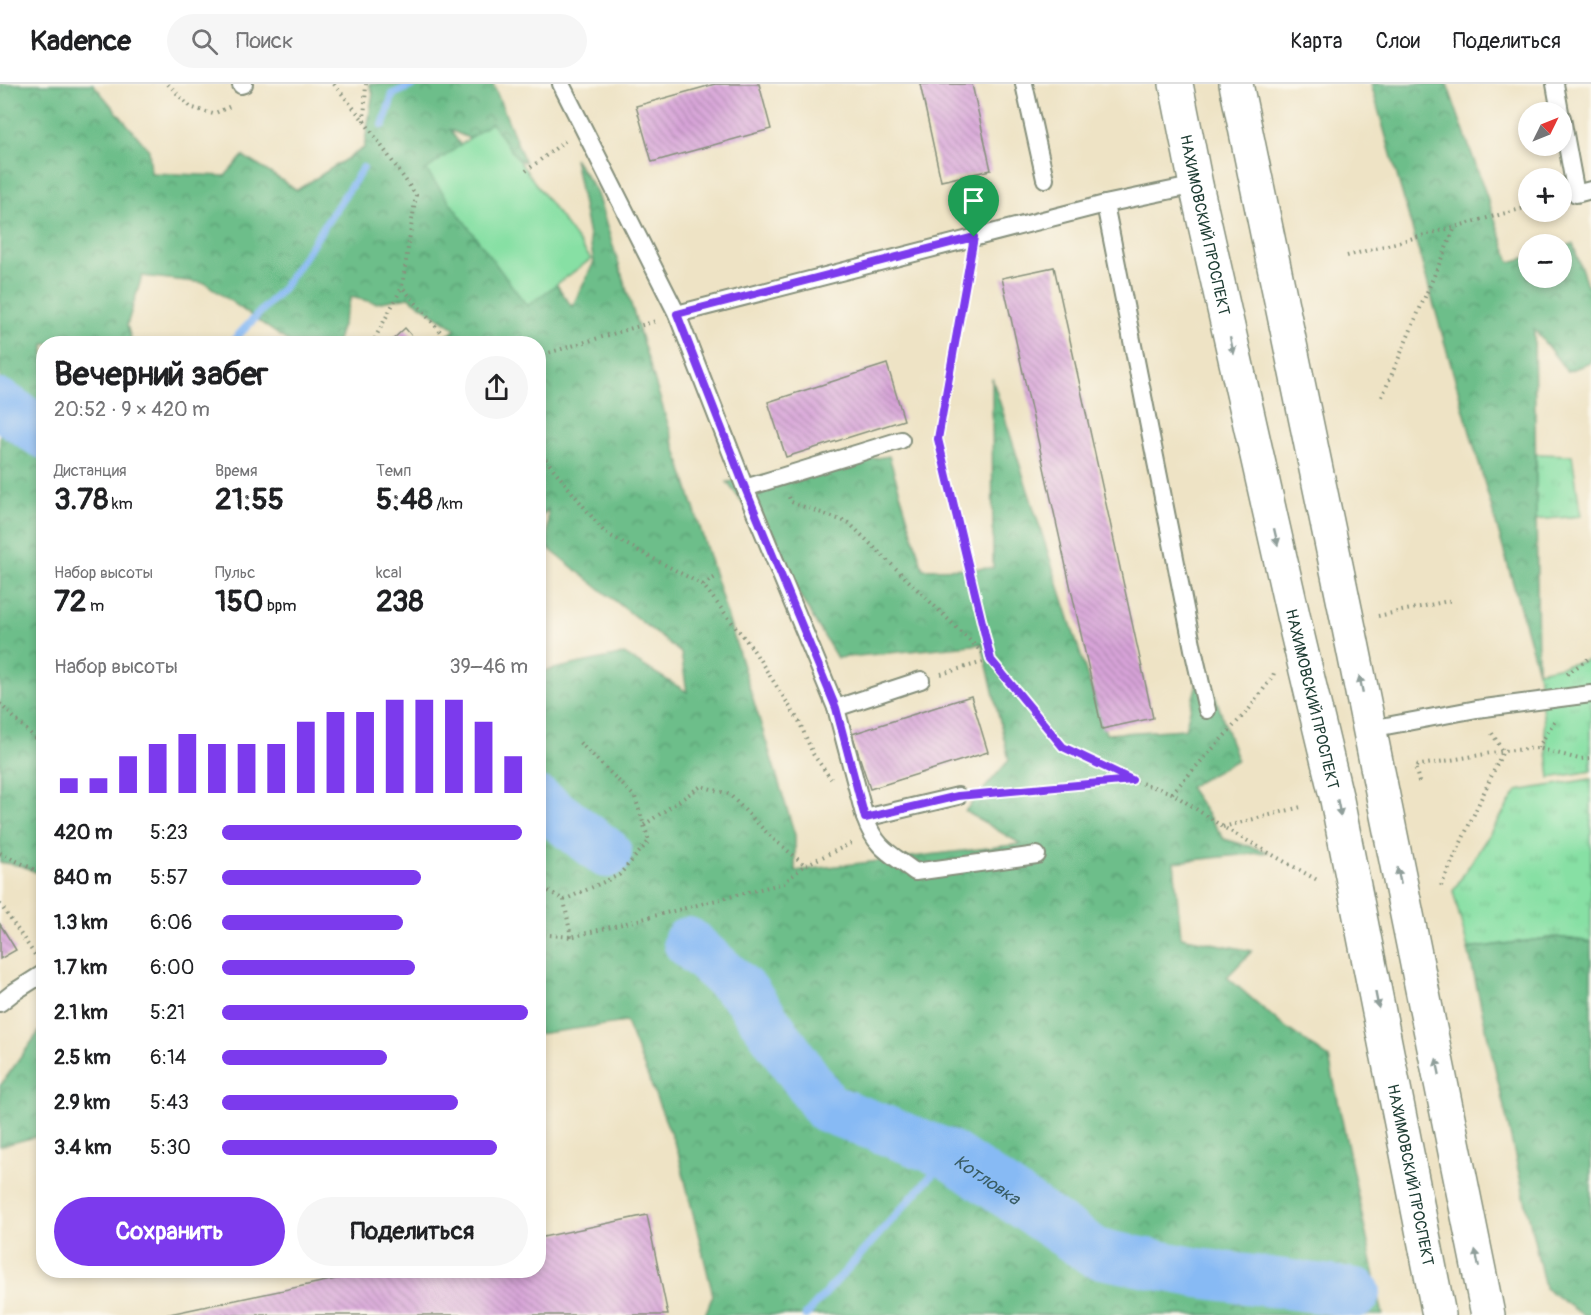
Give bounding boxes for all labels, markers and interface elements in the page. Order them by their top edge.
search box [167,14,587,68]
text: Kadence [30,24,131,59]
icon: search [188,25,221,58]
text: Поиск [236,27,293,55]
text: Карта [1290,28,1342,55]
text: Слои [1375,28,1420,55]
text: Поделиться [1453,28,1561,55]
north arrow [1518,102,1572,156]
map controls [1518,102,1572,288]
street label: НАХИМОВСКИЙ ПРОСПЕКТ [1175,133,1234,318]
button: + [1518,168,1572,222]
pin [948,175,999,237]
icon: arrive [957,184,990,217]
button: − [1518,234,1572,288]
one-way arrow [1228,337,1238,356]
text: Вечерний забег [54,354,268,395]
button: share [465,356,528,419]
text: 20:52 · 9 × 420 m [54,397,210,422]
text: Дистанция [54,461,127,481]
text: Время [215,461,258,481]
text: Темп [376,461,411,481]
text: 3.78 [54,481,108,518]
text: 21:55 [215,481,284,518]
text: 5:48 [376,481,433,518]
text: km [108,494,133,514]
text: /km [433,494,463,514]
one-way arrow [1271,527,1281,546]
text: Набор высоты [54,563,153,583]
text: Пульс [215,563,255,583]
text: kcal [376,563,402,583]
text: 72 [54,583,87,620]
text: 150 [215,583,263,620]
text: 238 [376,583,424,620]
text: m [87,596,104,616]
text: bpm [263,596,297,616]
street label: НАХИМОВСКИЙ ПРОСПЕКТ [1281,607,1343,792]
text: Набор высоты [54,654,178,679]
text: 39–46 m [449,654,528,679]
one-way arrow [1356,675,1365,694]
one-way arrow [1335,799,1344,818]
text: 420 m [54,820,113,845]
text: 5:23 [150,820,188,845]
text: 840 m [54,865,111,890]
text: 5:57 [150,865,188,890]
one-way arrow [1394,866,1403,885]
text: 1.3 km [54,910,108,935]
text: 6:06 [150,910,192,935]
text: 1.7 km [54,955,107,980]
text: 6:00 [150,955,194,980]
one-way arrow [1373,990,1382,1009]
text: 2.1 km [54,1000,108,1025]
text: 5:21 [150,1000,185,1025]
text: 2.5 km [54,1045,111,1070]
text: 6:14 [150,1045,186,1070]
one-way arrow [1433,1057,1442,1076]
street label: НАХИМОВСКИЙ ПРОСПЕКТ [1382,1082,1438,1268]
text: 2.9 km [54,1090,110,1115]
text: 5:43 [150,1090,189,1115]
text: 3.4 km [54,1135,112,1160]
text: 5:30 [150,1135,191,1160]
water label: Котловка [949,1150,1026,1212]
button: Сохранить [54,1197,285,1266]
button: Поделиться [297,1197,528,1266]
one-way arrow [1472,1248,1481,1267]

